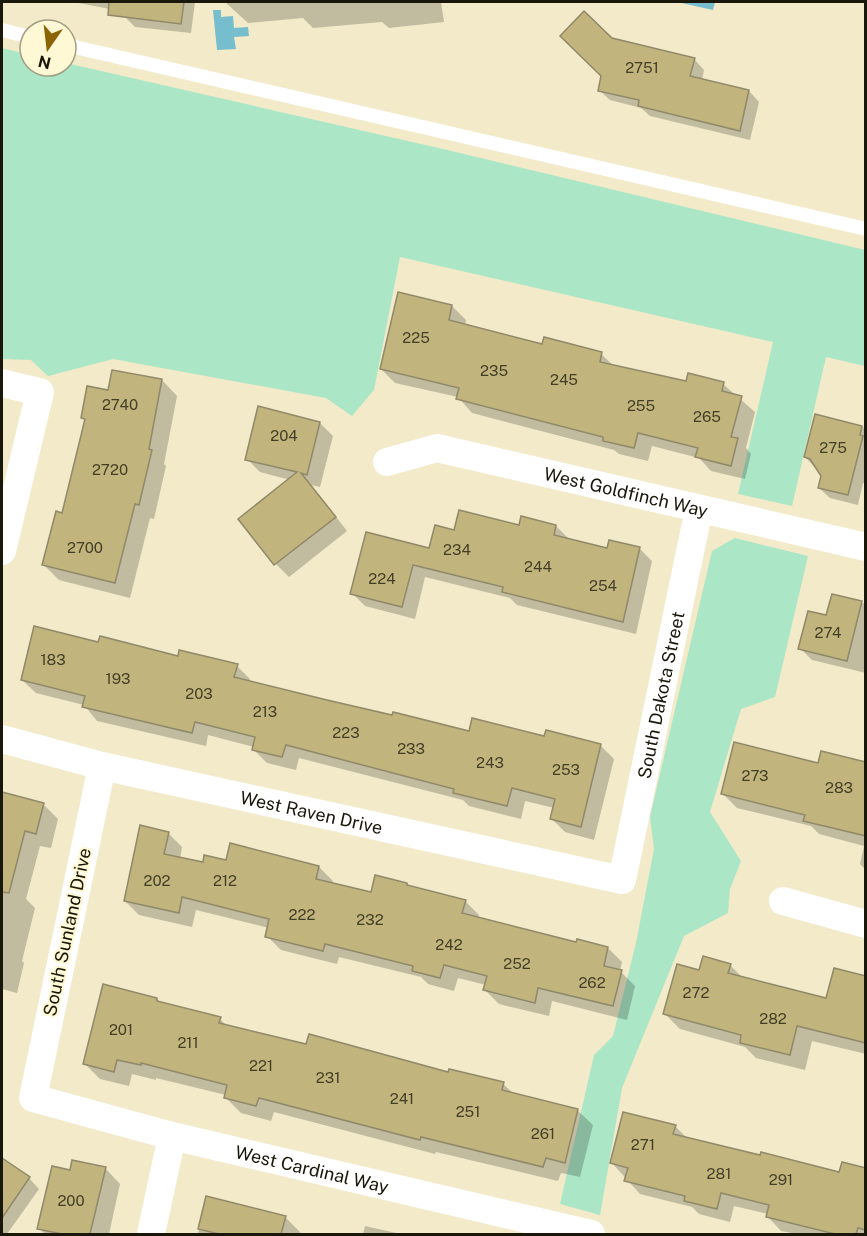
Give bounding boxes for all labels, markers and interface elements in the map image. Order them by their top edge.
north arrow [18,18,78,78]
text: N [36,51,53,73]
house number: 2751 [625,59,659,76]
house number: 225 [402,329,430,346]
house number: 235 [480,362,508,379]
house number: 245 [550,371,578,388]
house number: 2740 [102,396,138,413]
house number: 255 [627,397,655,414]
house number: 265 [693,408,721,425]
house number: 204 [270,427,298,444]
house number: 275 [819,439,847,456]
house number: 2720 [92,461,128,478]
street label: West Goldfinch Way [542,463,711,521]
house number: 2700 [67,539,103,556]
house number: 234 [443,541,471,558]
house number: 244 [524,558,552,575]
house number: 224 [368,570,396,587]
house number: 254 [589,577,617,594]
street label: South Dakota Street [633,609,688,780]
house number: 274 [815,624,841,641]
house number: 183 [40,651,66,668]
house number: 193 [106,670,130,687]
house number: 203 [185,685,213,702]
house number: 213 [253,703,277,720]
house number: 223 [332,724,360,741]
house number: 233 [397,740,425,757]
house number: 243 [476,754,504,771]
house number: 253 [552,761,580,778]
house number: 273 [741,767,769,784]
house number: 283 [825,779,853,796]
street label: West Raven Drive [238,786,385,838]
street label: South Sunland Drive [39,846,95,1018]
house number: 202 [143,872,171,889]
house number: 212 [213,872,237,889]
house number: 222 [289,906,315,923]
house number: 232 [356,911,384,928]
house number: 242 [435,936,463,953]
house number: 252 [503,955,531,972]
house number: 262 [578,974,606,991]
house number: 272 [683,984,710,1001]
house number: 282 [759,1010,787,1027]
house number: 201 [109,1021,133,1038]
house number: 211 [177,1034,199,1051]
house number: 221 [249,1057,273,1074]
house number: 231 [316,1069,340,1086]
house number: 241 [390,1090,414,1107]
house number: 251 [456,1103,480,1120]
house number: 261 [531,1125,555,1142]
house number: 271 [631,1136,655,1153]
street label: West Cardinal Way [233,1141,391,1197]
house number: 281 [707,1165,731,1182]
house number: 291 [769,1171,793,1188]
house number: 200 [57,1192,85,1209]

